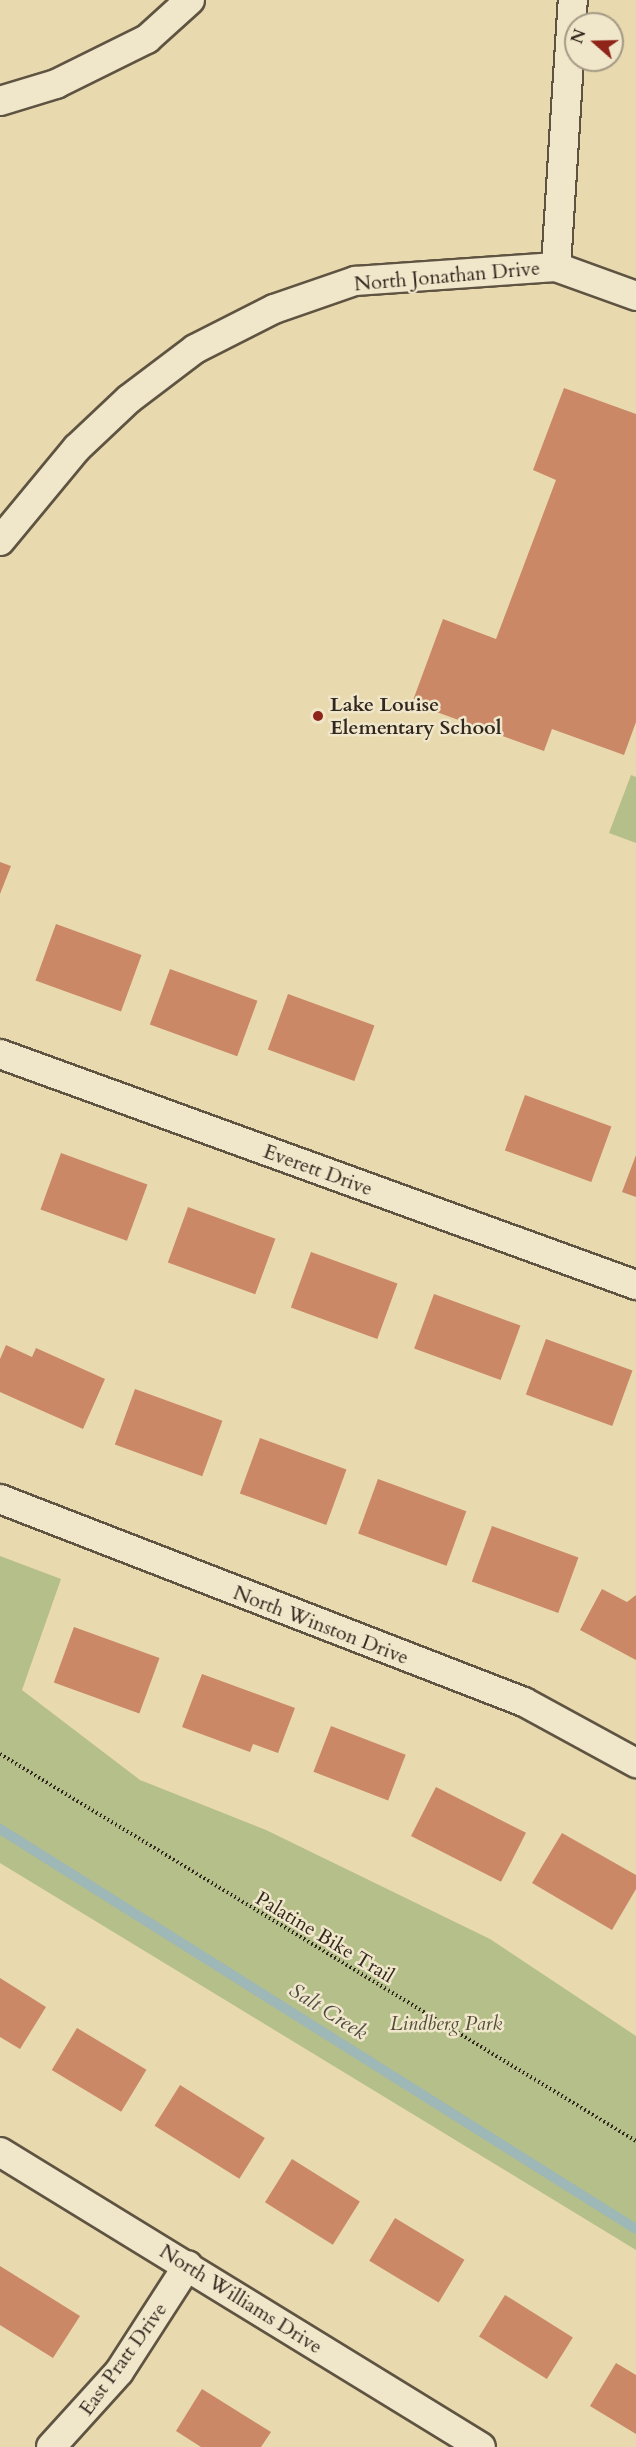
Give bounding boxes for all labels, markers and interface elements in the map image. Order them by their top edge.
north arrow [564,12,624,72]
text: N [566,26,592,47]
street label: North Jonathan Drive [353,256,541,296]
place label: Lake Louise Elementary School [330,692,502,739]
marker: Lake Louise Elementary School [311,709,325,723]
street label: Everett Drive [260,1139,376,1201]
street label: North Winston Drive [230,1580,412,1670]
street label: Palatine Bike Trail [251,1886,399,1988]
water label: Salt Creek [284,1978,372,2046]
park label: Lindberg Park [390,2011,502,2035]
street label: North Williams Drive [155,2239,327,2359]
street label: East Pratt Drive [74,2298,172,2420]

